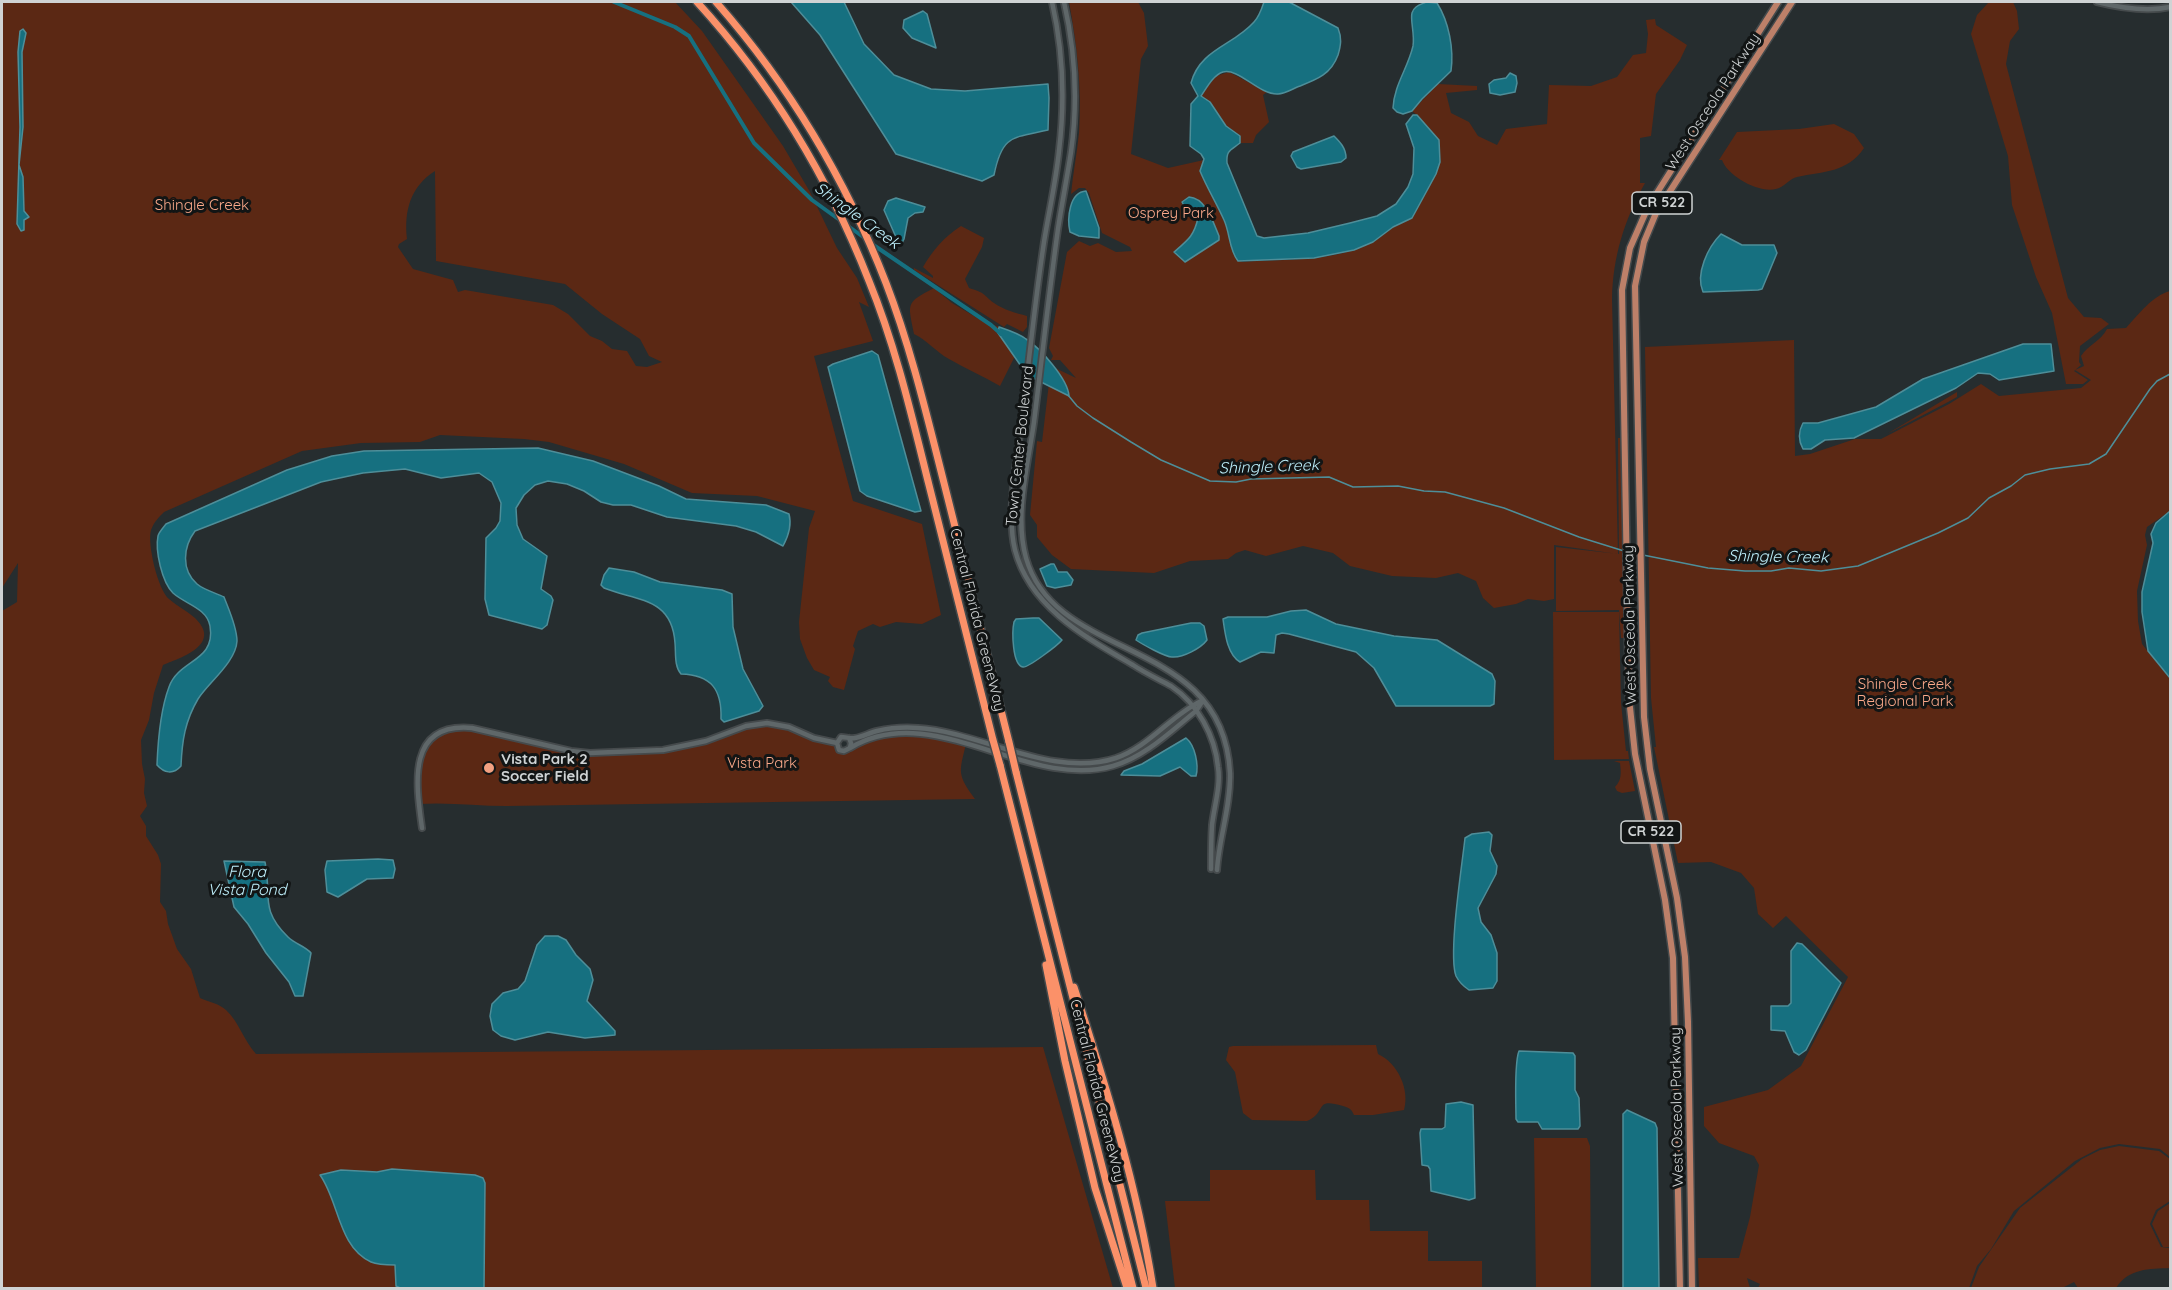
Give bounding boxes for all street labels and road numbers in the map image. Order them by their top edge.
street label: West Osceola Parkway [1662,30,1764,174]
road number: CR 522 [1632,192,1692,214]
street label: Town Center Boulevard [1003,365,1037,527]
street label: Central Florida GreeneWay [946,527,1008,713]
street label: West Osceola Parkway [1620,545,1640,705]
road number: CR 522 [1621,821,1681,843]
street label: Central Florida GreeneWay [1066,998,1128,1184]
street label: West Osceola Parkway [1667,1027,1687,1187]

